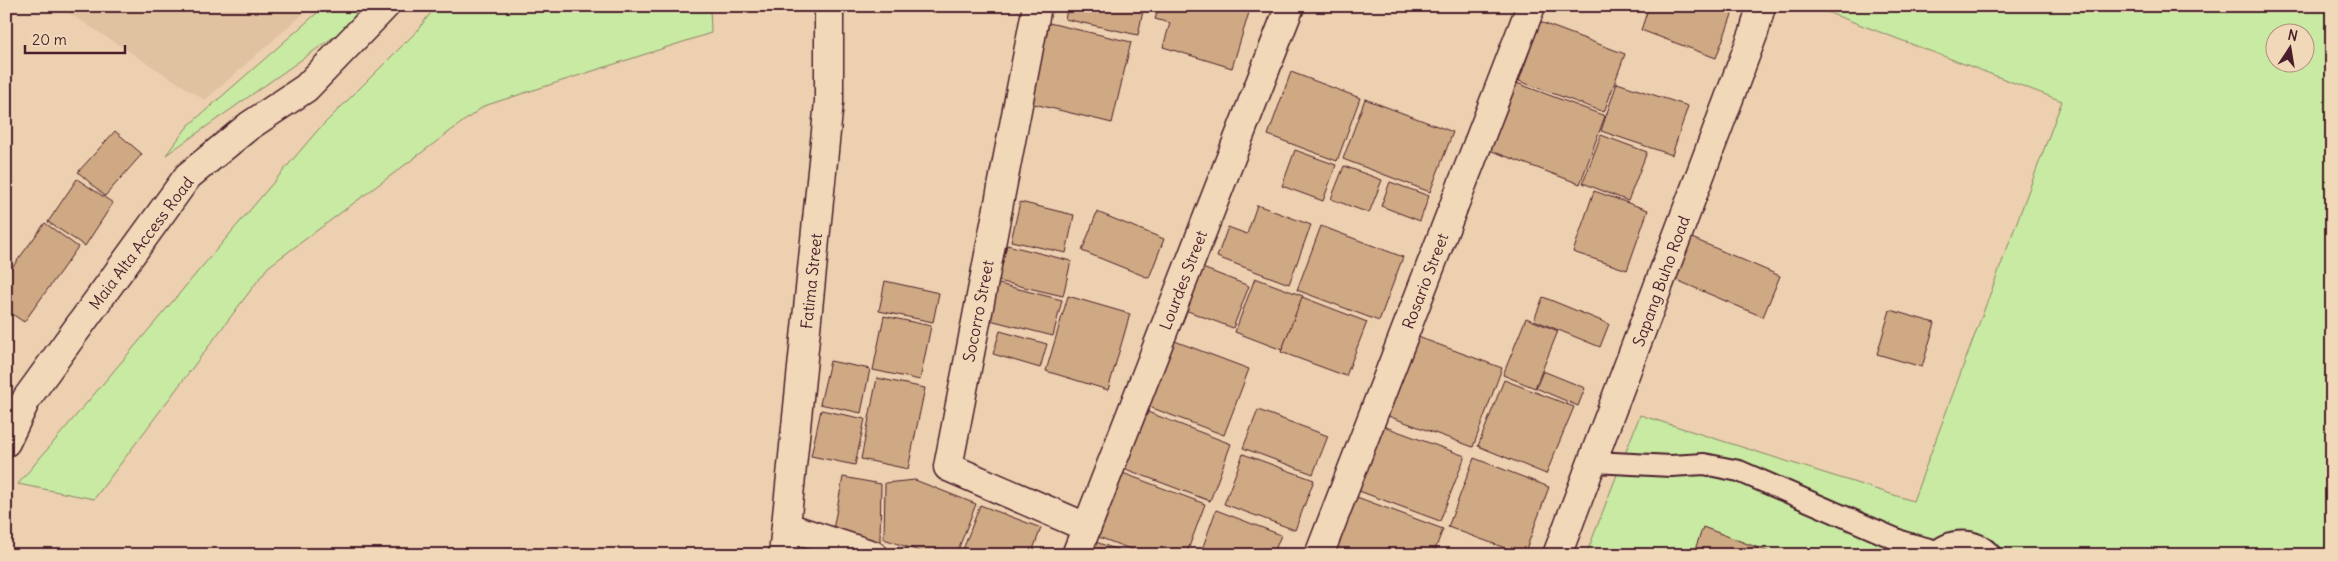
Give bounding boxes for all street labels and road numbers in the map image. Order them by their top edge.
street label: Maia Alta Access Road [84,173,198,313]
street label: Sapang Buho Road [1628,213,1694,349]
street label: Lourdes Street [1155,227,1211,333]
street label: Rosario Street [1398,230,1453,332]
street label: Fatima Street [796,232,826,330]
street label: Socorro Street [958,258,998,364]

